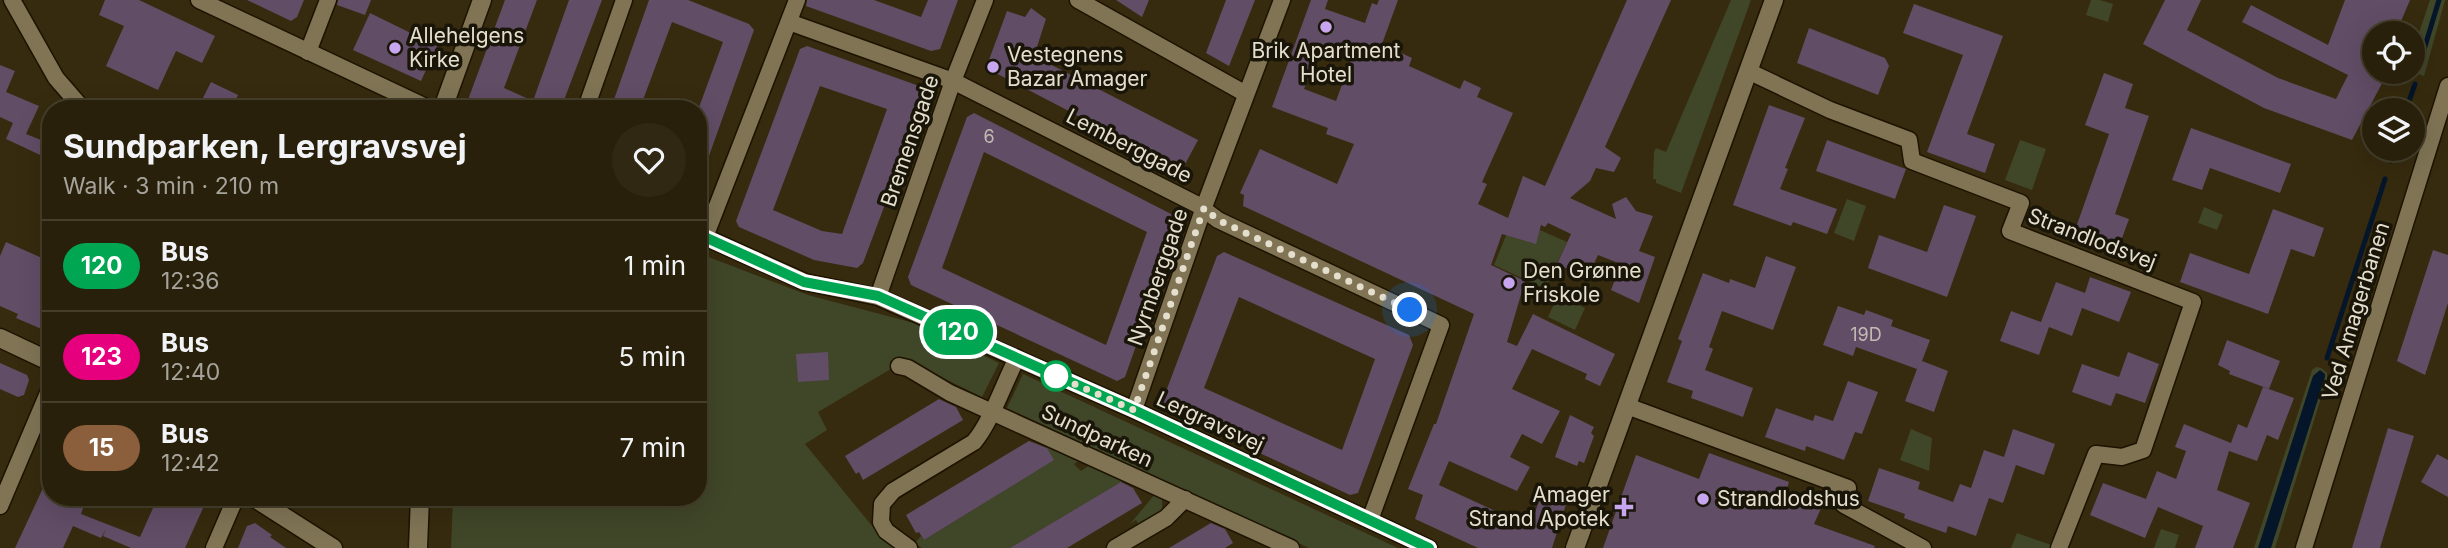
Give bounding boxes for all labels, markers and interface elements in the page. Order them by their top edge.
marker: Brik Apartment Hotel [1318,19,1334,35]
map controls [2362,21,2425,161]
button: locate [2362,21,2425,84]
place label: Allehelgens Kirke [409,23,524,72]
place label: Brik Apartment Hotel [1252,38,1401,87]
marker: Allehelgens Kirke [387,40,403,56]
place label: Vestegnens Bazar Amager [1007,42,1148,91]
marker: Vestegnens Bazar Amager [985,59,1001,75]
street label: Bremensgade [875,72,944,210]
button: layers [2362,98,2425,161]
street label: Lemberggade [1062,103,1196,188]
button: heart [612,123,686,197]
text: Sundparken, Lergravsvej [63,126,467,166]
house number: 6 [983,126,995,147]
text: Walk · 3 min · 210 m [63,172,279,200]
street label: Strandlodsvej [2024,203,2160,275]
street label: Nyrnberggade [1122,205,1193,349]
street label: Ved Amagerbanen [2317,219,2394,403]
text: Bus [161,236,209,267]
text: 1 min [624,250,686,281]
text: 120 [81,251,122,280]
place label: Den Grønne Friskole [1523,258,1642,307]
text: 12:36 [161,267,219,295]
marker: Den Grønne Friskole [1501,275,1517,291]
your location [1392,292,1427,327]
line badge: 120 [918,309,998,355]
text: 120 [937,317,979,346]
house number: 19D [1850,324,1882,345]
text: Bus [161,327,209,358]
text: 5 min [618,341,686,372]
text: 123 [81,342,122,371]
text: 12:40 [161,358,220,386]
unlabelled marker [1041,361,1071,391]
street label: Lergravsvej [1153,386,1268,457]
street label: Sundparken [1038,399,1157,472]
text: Bus [161,418,209,449]
text: 7 min [620,432,686,463]
text: 15 [89,433,114,462]
text: 12:42 [161,449,220,477]
place label: Amager Strand Apotek [1468,482,1610,531]
place label: Strandlodshus [1717,486,1860,511]
marker: Strandlodshus [1695,491,1711,507]
marker: Amager Strand Apotek [1616,499,1632,515]

